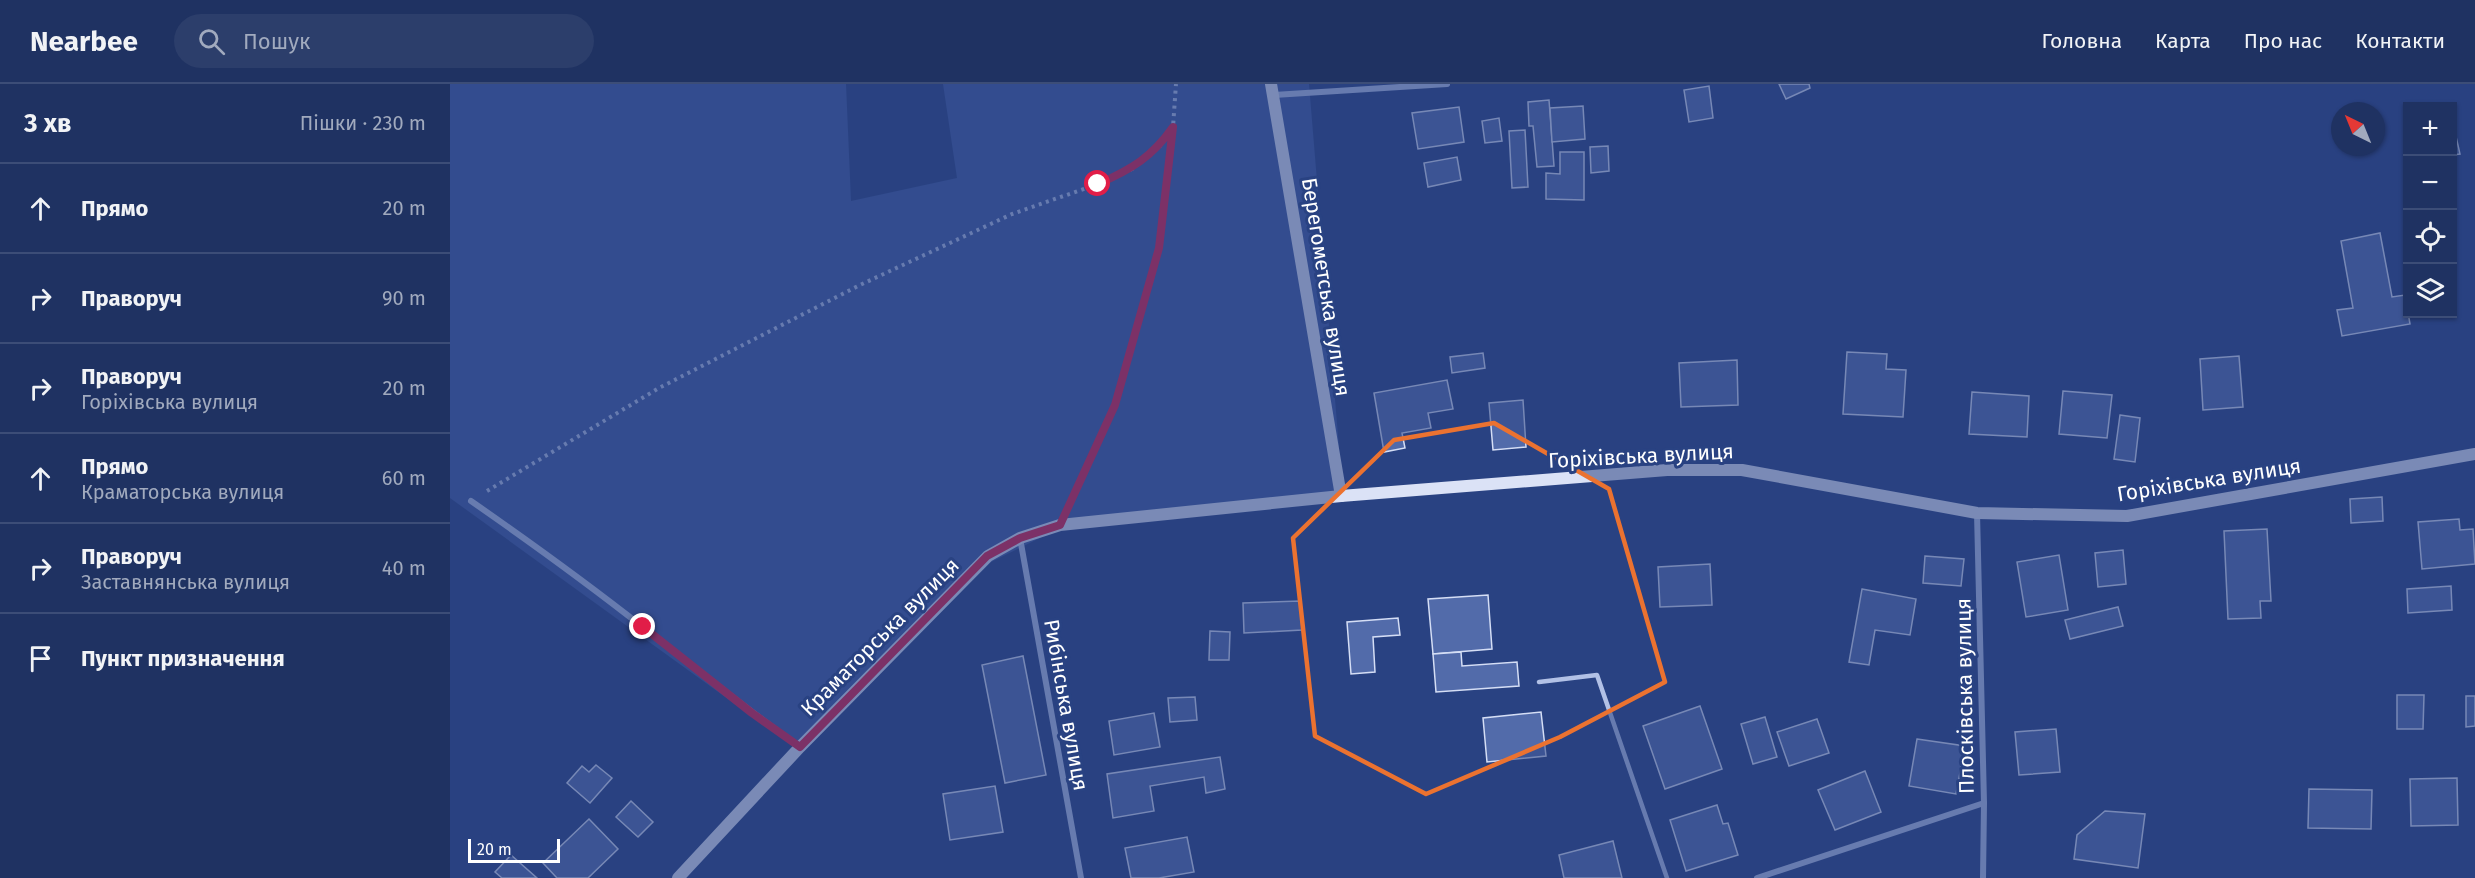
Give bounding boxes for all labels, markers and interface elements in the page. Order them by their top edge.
search box [174,14,594,68]
text: Nearbee [30,25,138,58]
icon: search [195,25,228,58]
text: Пошук [243,28,310,55]
text: Головна [2041,28,2122,54]
text: Карта [2155,28,2211,54]
text: Про нас [2244,28,2322,54]
text: Контакти [2355,28,2445,54]
north arrow [2331,102,2385,156]
map controls [2403,102,2457,318]
button: + [2403,102,2457,156]
text: 3 хв [24,108,71,139]
text: Пішки · 230 m [300,111,426,135]
button: − [2403,156,2457,210]
route start [1084,170,1110,196]
street label: Берегометська вулиця [1296,176,1356,398]
icon: ahead [24,192,57,225]
text: Прямо [81,195,148,222]
text: 20 m [383,196,426,220]
button: locate [2403,210,2457,264]
button: layers [2403,264,2457,318]
icon: right [24,282,57,315]
text: Праворуч [81,285,182,312]
text: 90 m [382,286,426,310]
text: Праворуч [81,363,182,390]
icon: right [24,372,57,405]
text: 20 m [383,376,426,400]
text: Горіхівська вулиця [81,390,258,414]
street label: Горіхівська вулиця [1548,438,1734,474]
text: Прямо [81,453,148,480]
street label: Горіхівська вулиця [2115,453,2303,507]
icon: ahead [24,462,57,495]
text: 60 m [382,466,426,490]
text: Краматорська вулиця [81,480,284,504]
text: Праворуч [81,543,182,570]
icon: right [24,552,57,585]
street label: Краматорська вулиця [795,552,965,722]
text: 40 m [382,556,426,580]
text: Заставнянська вулиця [81,570,290,594]
street label: Плосківська вулиця [1950,598,1980,794]
route end [629,613,655,639]
street label: Рибінська вулиця [1038,617,1094,793]
icon: arrive [24,642,57,675]
text: Пункт призначення [81,645,285,672]
scale bar [468,836,560,864]
text: 20 m [477,840,512,859]

